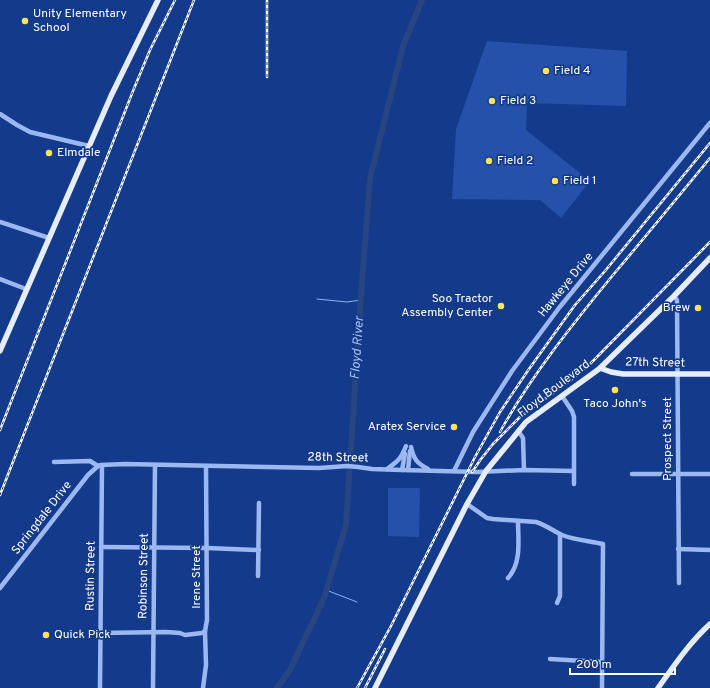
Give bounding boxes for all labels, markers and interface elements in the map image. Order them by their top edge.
place label: Unity Elementary School [33,6,127,36]
marker: Unity Elementary School [20,16,30,26]
place label: Field 4 [554,63,590,79]
marker: Field 4 [541,66,551,76]
place label: Field 3 [500,93,536,109]
marker: Field 3 [487,96,497,106]
place label: Elmdale [57,145,100,161]
marker: Elmdale [44,148,54,158]
place label: Field 2 [497,153,533,169]
marker: Field 2 [484,156,494,166]
place label: Field 1 [563,173,596,189]
marker: Field 1 [550,176,560,186]
street label: Hawkeye Drive [535,249,597,321]
place label: Soo Tractor Assembly Center [401,291,493,321]
place label: Brew [663,300,690,316]
marker: Soo Tractor Assembly Center [496,301,506,311]
marker: Brew [693,303,703,313]
water label: Floyd River [348,315,368,380]
street label: 27th Street [625,354,685,372]
street label: Floyd Boulevard [515,357,593,421]
marker: Taco John's [610,385,620,395]
place label: Taco John's [583,396,647,412]
street label: Prospect Street [660,397,676,481]
place label: Aratex Service [368,419,446,435]
marker: Aratex Service [449,422,459,432]
street label: 28th Street [307,449,369,467]
street label: Springdale Drive [8,478,76,558]
street label: Robinson Street [135,533,153,619]
street label: Rustin Street [82,541,100,611]
street label: Irene Street [189,545,205,609]
place label: Quick Pick [54,627,111,643]
marker: Quick Pick [41,630,51,640]
scale bar [570,650,675,676]
text: 200 m [576,657,612,673]

